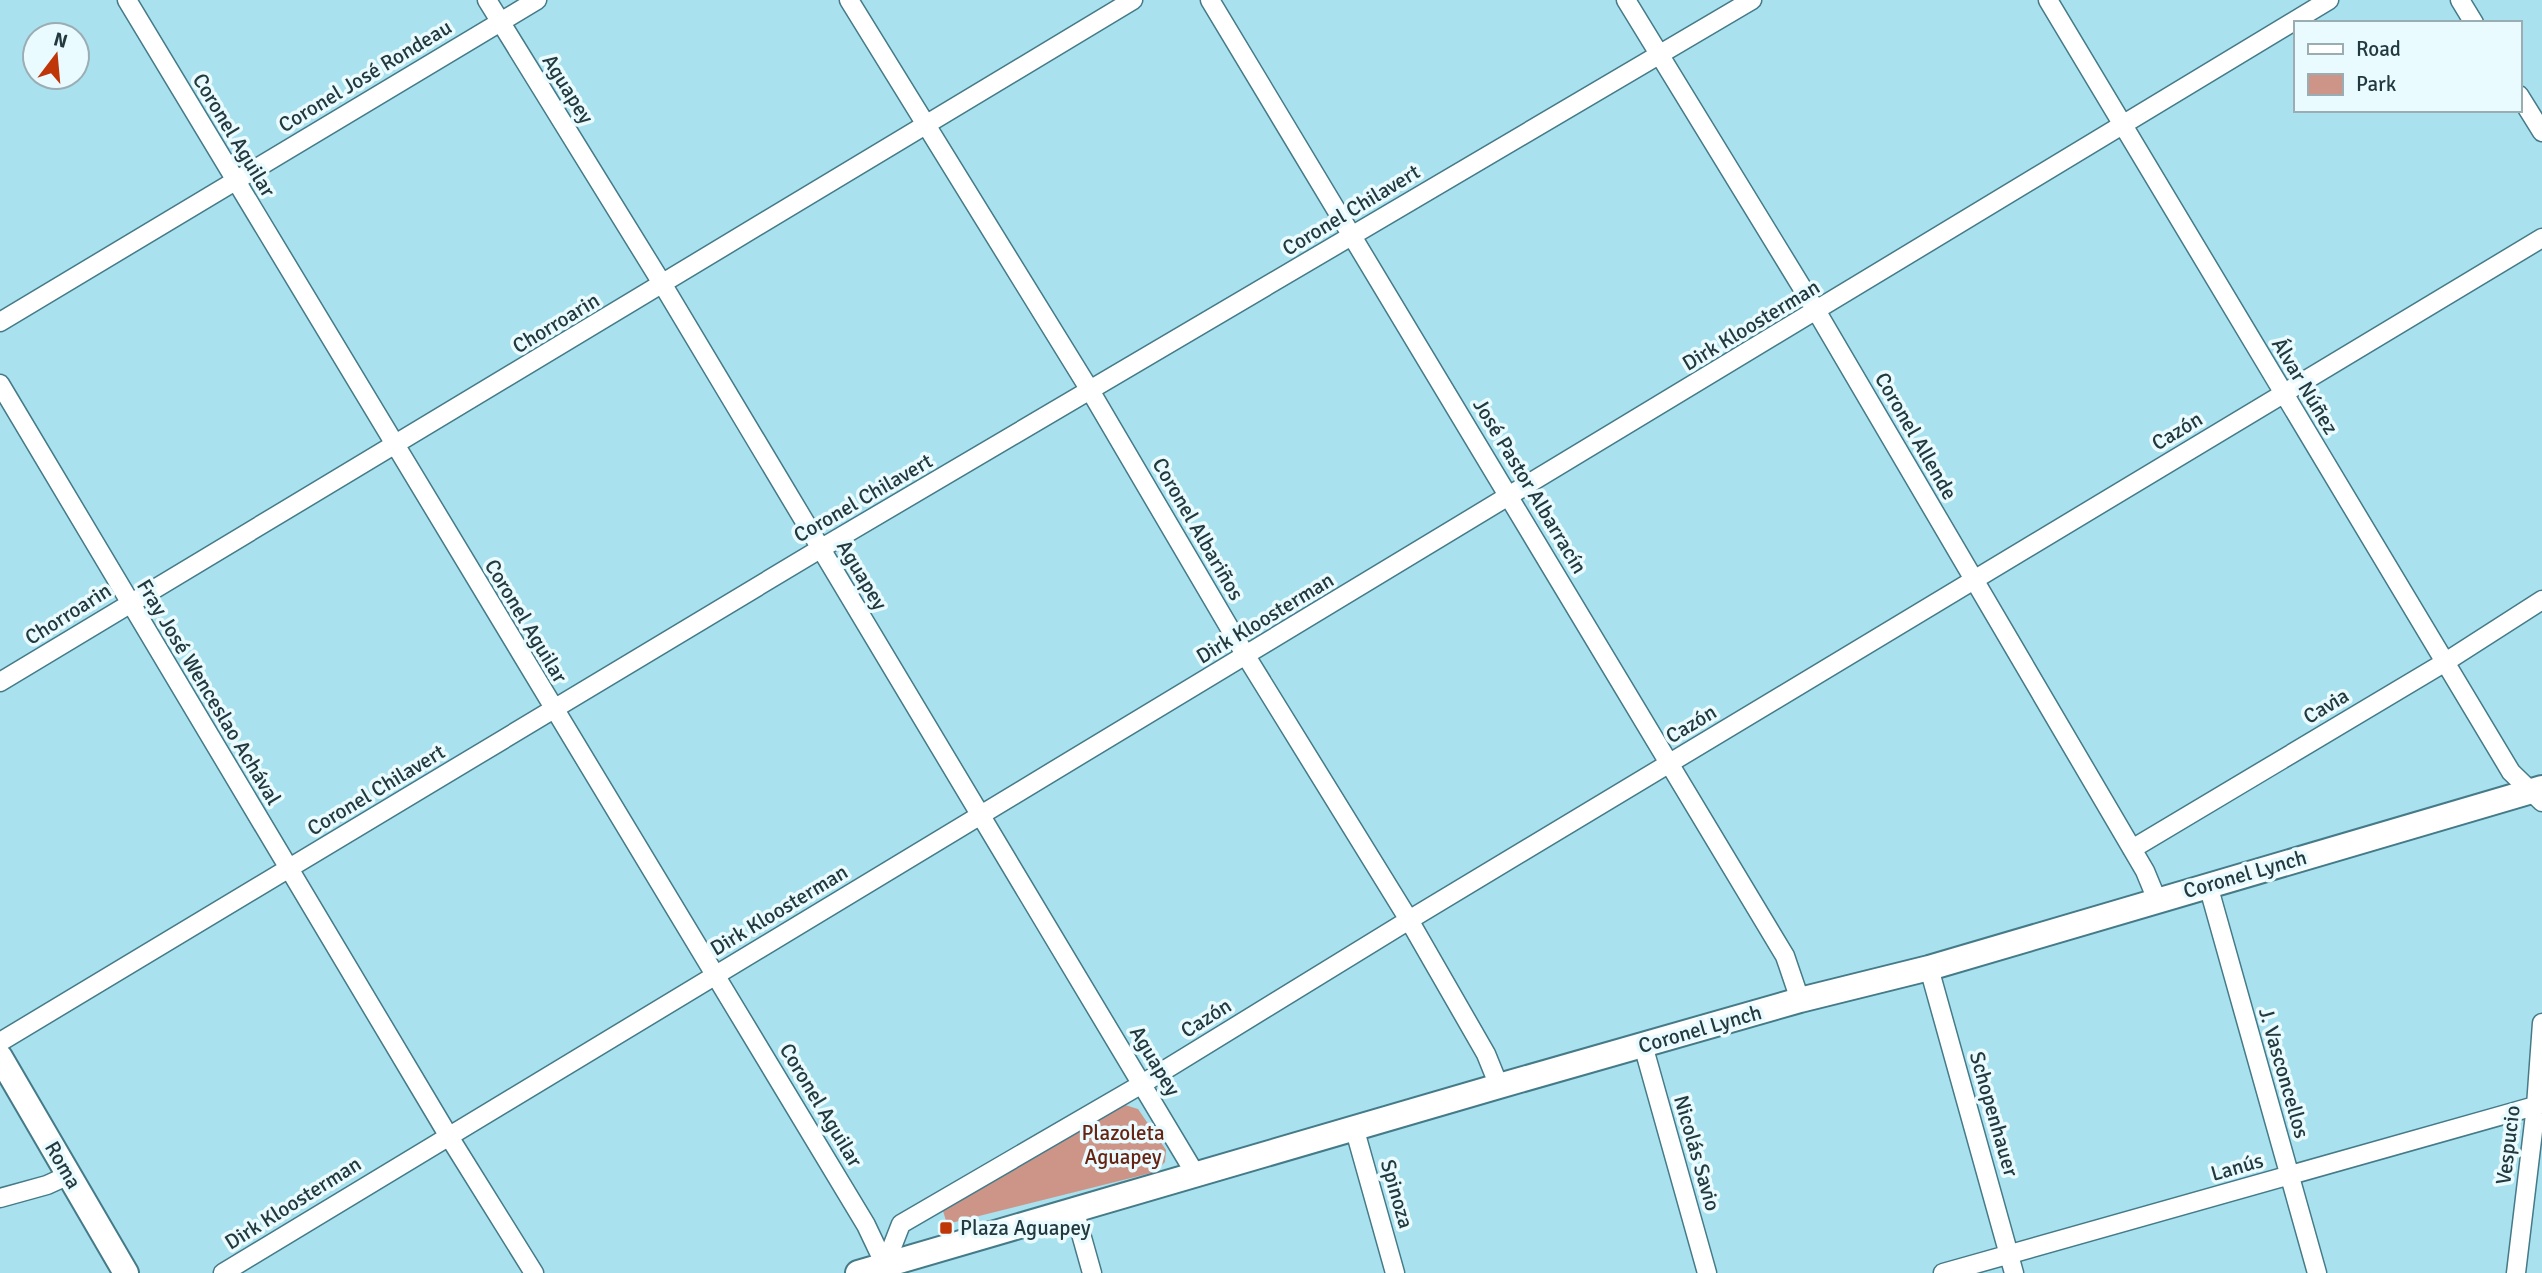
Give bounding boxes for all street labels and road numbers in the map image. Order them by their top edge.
street label: Coronel José Rondeau [274,14,456,138]
street label: Aguapey [537,49,600,129]
street label: Coronel Aguilar [187,68,281,202]
street label: Coronel Chilavert [1277,159,1425,261]
street label: Dirk Kloosterman [1677,274,1825,376]
street label: Chorroarin [508,287,604,359]
street label: Álvar Núñez [2266,333,2344,439]
street label: Coronel Allende [1869,368,1963,504]
street label: José Pastor Albarracín [1467,394,1593,578]
street label: Cazón [2147,406,2207,456]
street label: Coronel Chilavert [789,448,937,548]
street label: Coronel Albariños [1147,453,1249,605]
street label: Aguapey [831,535,893,615]
street label: Coronel Aguilar [479,554,573,688]
street label: Dirk Kloosterman [1191,567,1339,669]
street label: Fray José Wenceslao Achával [131,574,287,810]
street label: Chorroarin [20,577,116,651]
street label: Cavia [2299,682,2353,730]
street label: Cazón [1661,699,1721,749]
street label: Coronel Chilavert [302,739,450,841]
street label: Coronel Lynch [2180,844,2310,904]
street label: Dirk Kloosterman [705,859,853,961]
street label: Cazón [1176,992,1236,1044]
street label: Coronel Lynch [1635,999,1765,1059]
street label: J. Vasconcellos [2253,1005,2315,1141]
street label: Aguapey [1124,1021,1186,1101]
street label: Coronel Aguilar [774,1038,868,1172]
street label: Schopenhauer [1964,1049,2024,1180]
street label: Nicolás Savio [1668,1092,1726,1214]
street label: Vespucio [2490,1104,2526,1186]
street label: Roma [39,1137,87,1193]
street label: Lanús [2208,1147,2266,1187]
street label: Dirk Kloosterman [220,1151,366,1255]
street label: Spinoza [1375,1157,1419,1231]

